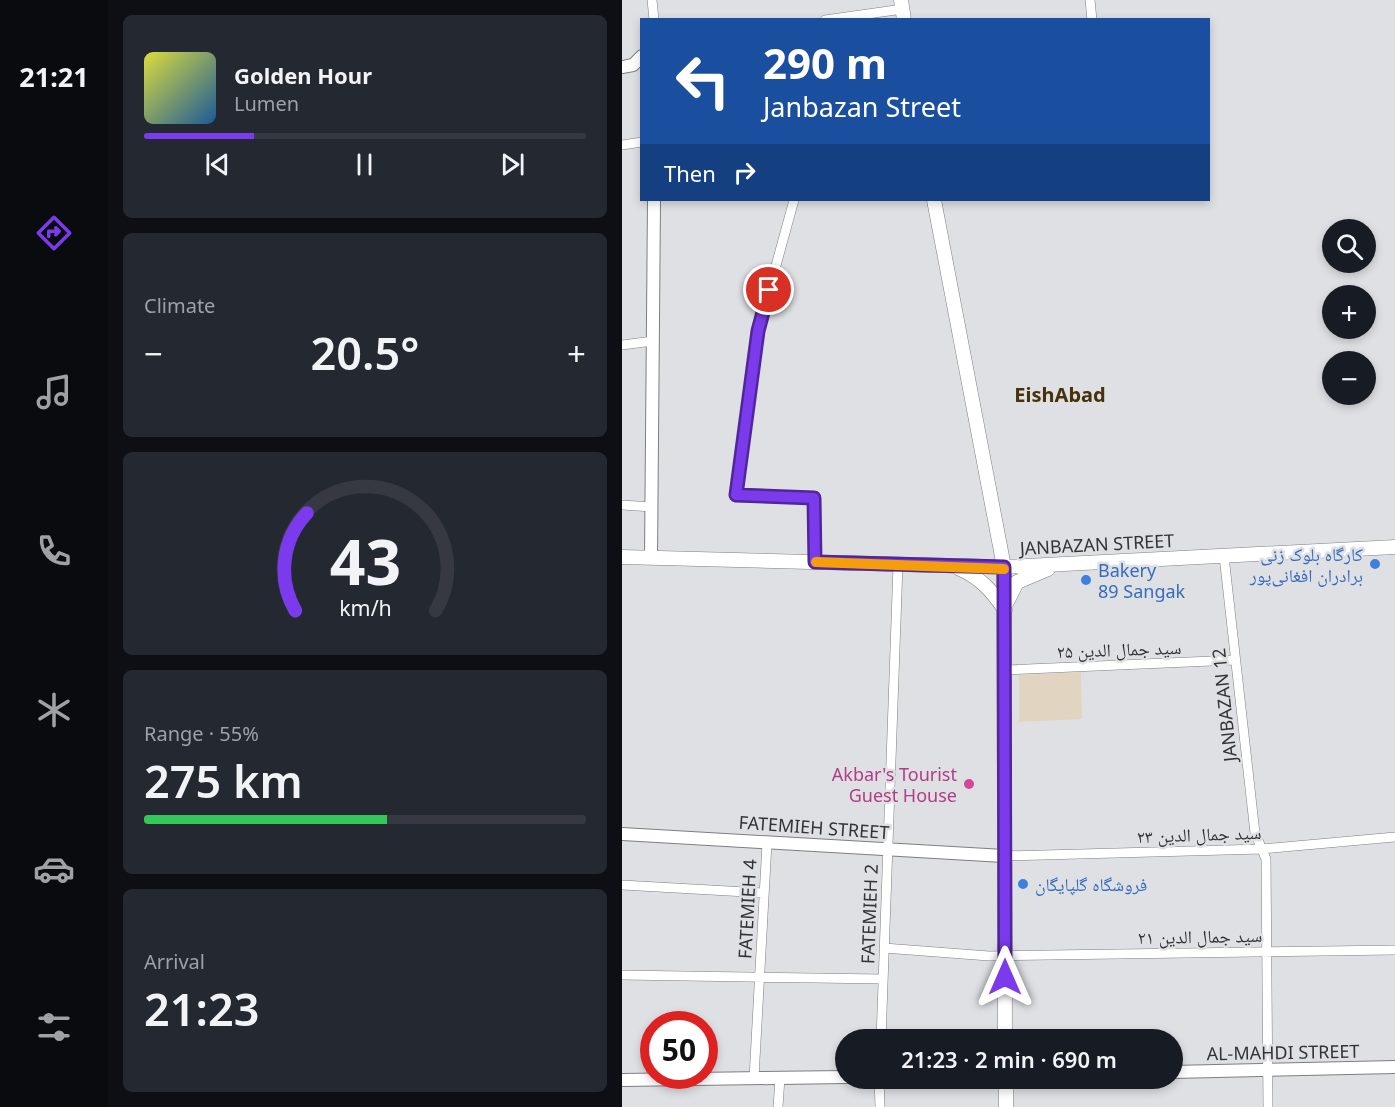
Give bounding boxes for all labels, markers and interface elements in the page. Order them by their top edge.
text: 290 m [763,34,887,91]
icon: left [664,42,742,120]
text: 21:21 [19,58,89,95]
text: Golden Hour [234,60,372,90]
text: Janbazan Street [763,88,961,125]
text: Lumen [234,90,299,117]
icon: previous [201,148,234,181]
icon: pause [348,148,381,181]
icon: next [496,148,529,181]
icon: right [728,156,761,189]
text: Then [664,158,716,188]
icon: directions [33,212,75,254]
map controls [1322,219,1376,405]
button: search [1322,219,1376,273]
pin [743,264,794,315]
icon: arrive [752,273,785,306]
button: + [1322,285,1376,339]
text: Climate [144,292,215,319]
text: 20.5° [311,322,419,383]
text: − [144,331,163,376]
text: + [567,331,586,376]
button: − [1322,351,1376,405]
icon: music [33,371,75,413]
district label: EishAbad [1014,381,1106,408]
text: 43 [329,518,401,603]
street label: JANBAZAN STREET [1017,528,1175,560]
icon: phone [33,530,75,572]
place label: کارگاه بلوک زنی برادران افغانی‌پور [1249,542,1364,587]
marker: کارگاه بلوک زنی برادران افغانی‌پور [1368,557,1382,571]
place label: Bakery 89 Sangak [1098,558,1186,603]
marker: Bakery 89 Sangak [1079,573,1093,587]
text: km/h [339,593,391,622]
street label: سید جمال الدین ۲۵ [1056,635,1182,663]
street label: JANBAZAN 12 [1206,647,1242,765]
icon: climate [33,689,75,731]
text: Range · 55% [144,720,259,747]
text: 275 km [144,750,303,811]
place label: Akbar's Tourist Guest House [832,762,957,807]
marker: Akbar's Tourist Guest House [962,777,976,791]
street label: FATEMIEH STREET [738,810,890,844]
street label: سید جمال الدین ۲۳ [1136,820,1262,848]
icon: car [33,848,75,890]
street label: FATEMIEH 4 [732,858,762,960]
street label: FATEMIEH 2 [855,864,883,964]
place label: فروشگاه گلپایگان [1035,872,1147,896]
marker: فروشگاه گلپایگان [1016,877,1030,891]
street label: سید جمال الدین ۲۱ [1138,923,1262,949]
position arrow [973,945,1037,1009]
text: Arrival [144,948,205,975]
text: 21:23 [144,978,259,1039]
icon: filters [33,1006,75,1048]
speed limit sign: 50 [640,1011,718,1089]
street label: AL-MAHDI STREET [1206,1039,1360,1065]
text: 21:23 · 2 min · 690 m [901,1044,1117,1074]

